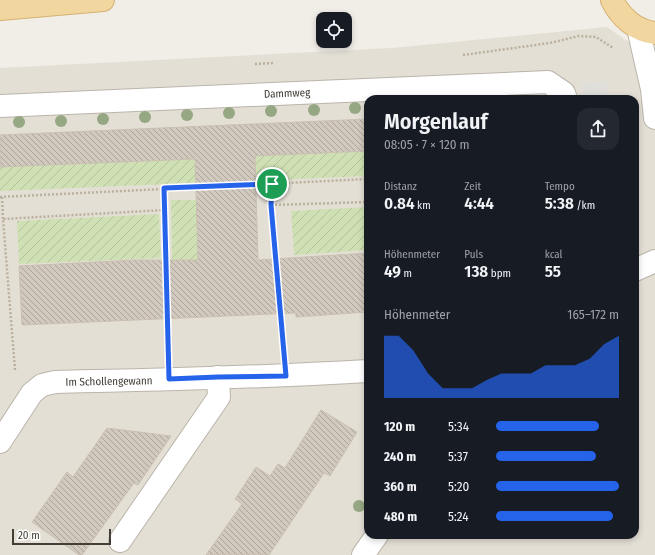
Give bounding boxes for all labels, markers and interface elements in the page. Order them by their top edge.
map controls [316,12,352,48]
button: locate [316,12,352,48]
street label: Dammweg [264,86,311,101]
text: Morgenlauf [384,108,488,135]
button: share [577,108,619,150]
text: 08:05 · 7 × 120 m [384,137,470,152]
pin [255,167,289,201]
icon: arrive [261,173,283,195]
text: Distanz [384,180,417,193]
text: Zeit [464,180,481,193]
text: Tempo [545,180,575,193]
text: 0.84 [384,193,415,214]
text: 4:44 [464,193,494,214]
text: 5:38 [545,193,574,214]
text: km [415,199,431,212]
text: /km [574,199,595,212]
text: Höhenmeter [384,248,440,261]
text: Puls [464,248,483,261]
text: kcal [545,248,562,261]
text: 49 [384,261,401,282]
text: 138 [464,261,488,282]
text: 55 [545,261,561,282]
text: m [401,267,412,280]
text: bpm [488,267,511,280]
text: Höhenmeter [384,307,450,322]
text: 165–172 m [567,307,619,322]
street label: Im Schollengewann [65,374,153,389]
text: 120 m [384,419,415,434]
text: 5:34 [448,419,469,434]
text: 240 m [384,449,416,464]
text: 5:37 [448,449,468,464]
text: 360 m [384,479,417,494]
text: 5:20 [448,479,469,494]
text: 480 m [384,509,417,524]
text: 5:24 [448,509,469,524]
scale bar [12,527,111,546]
text: 20 m [18,529,40,542]

